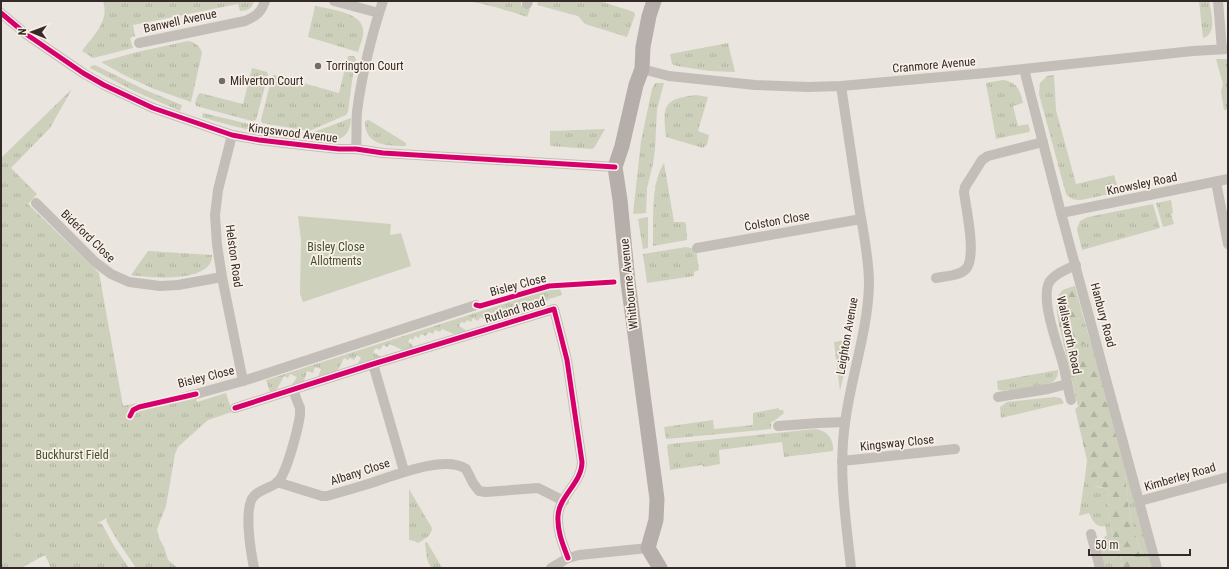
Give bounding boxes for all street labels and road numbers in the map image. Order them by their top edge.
street label: Banwell Avenue [142,6,218,36]
street label: Cranmore Avenue [892,54,976,76]
street label: Kingswood Avenue [248,121,339,145]
street label: Knowsley Road [1105,170,1179,198]
street label: Bideford Close [58,207,118,265]
street label: Colston Close [743,208,811,234]
street label: Helston Road [223,224,245,288]
street label: Whitbourne Avenue [617,237,641,330]
street label: Bisley Close [488,271,548,299]
street label: Hanbury Road [1088,281,1118,349]
street label: Rutland Road [483,294,547,326]
street label: Wallsworth Road [1054,295,1084,375]
street label: Leighton Avenue [833,296,861,376]
street label: Bisley Close [176,363,236,391]
street label: Kingsway Close [859,432,935,454]
street label: Albany Close [329,456,392,488]
street label: Kimberley Road [1143,460,1217,494]

